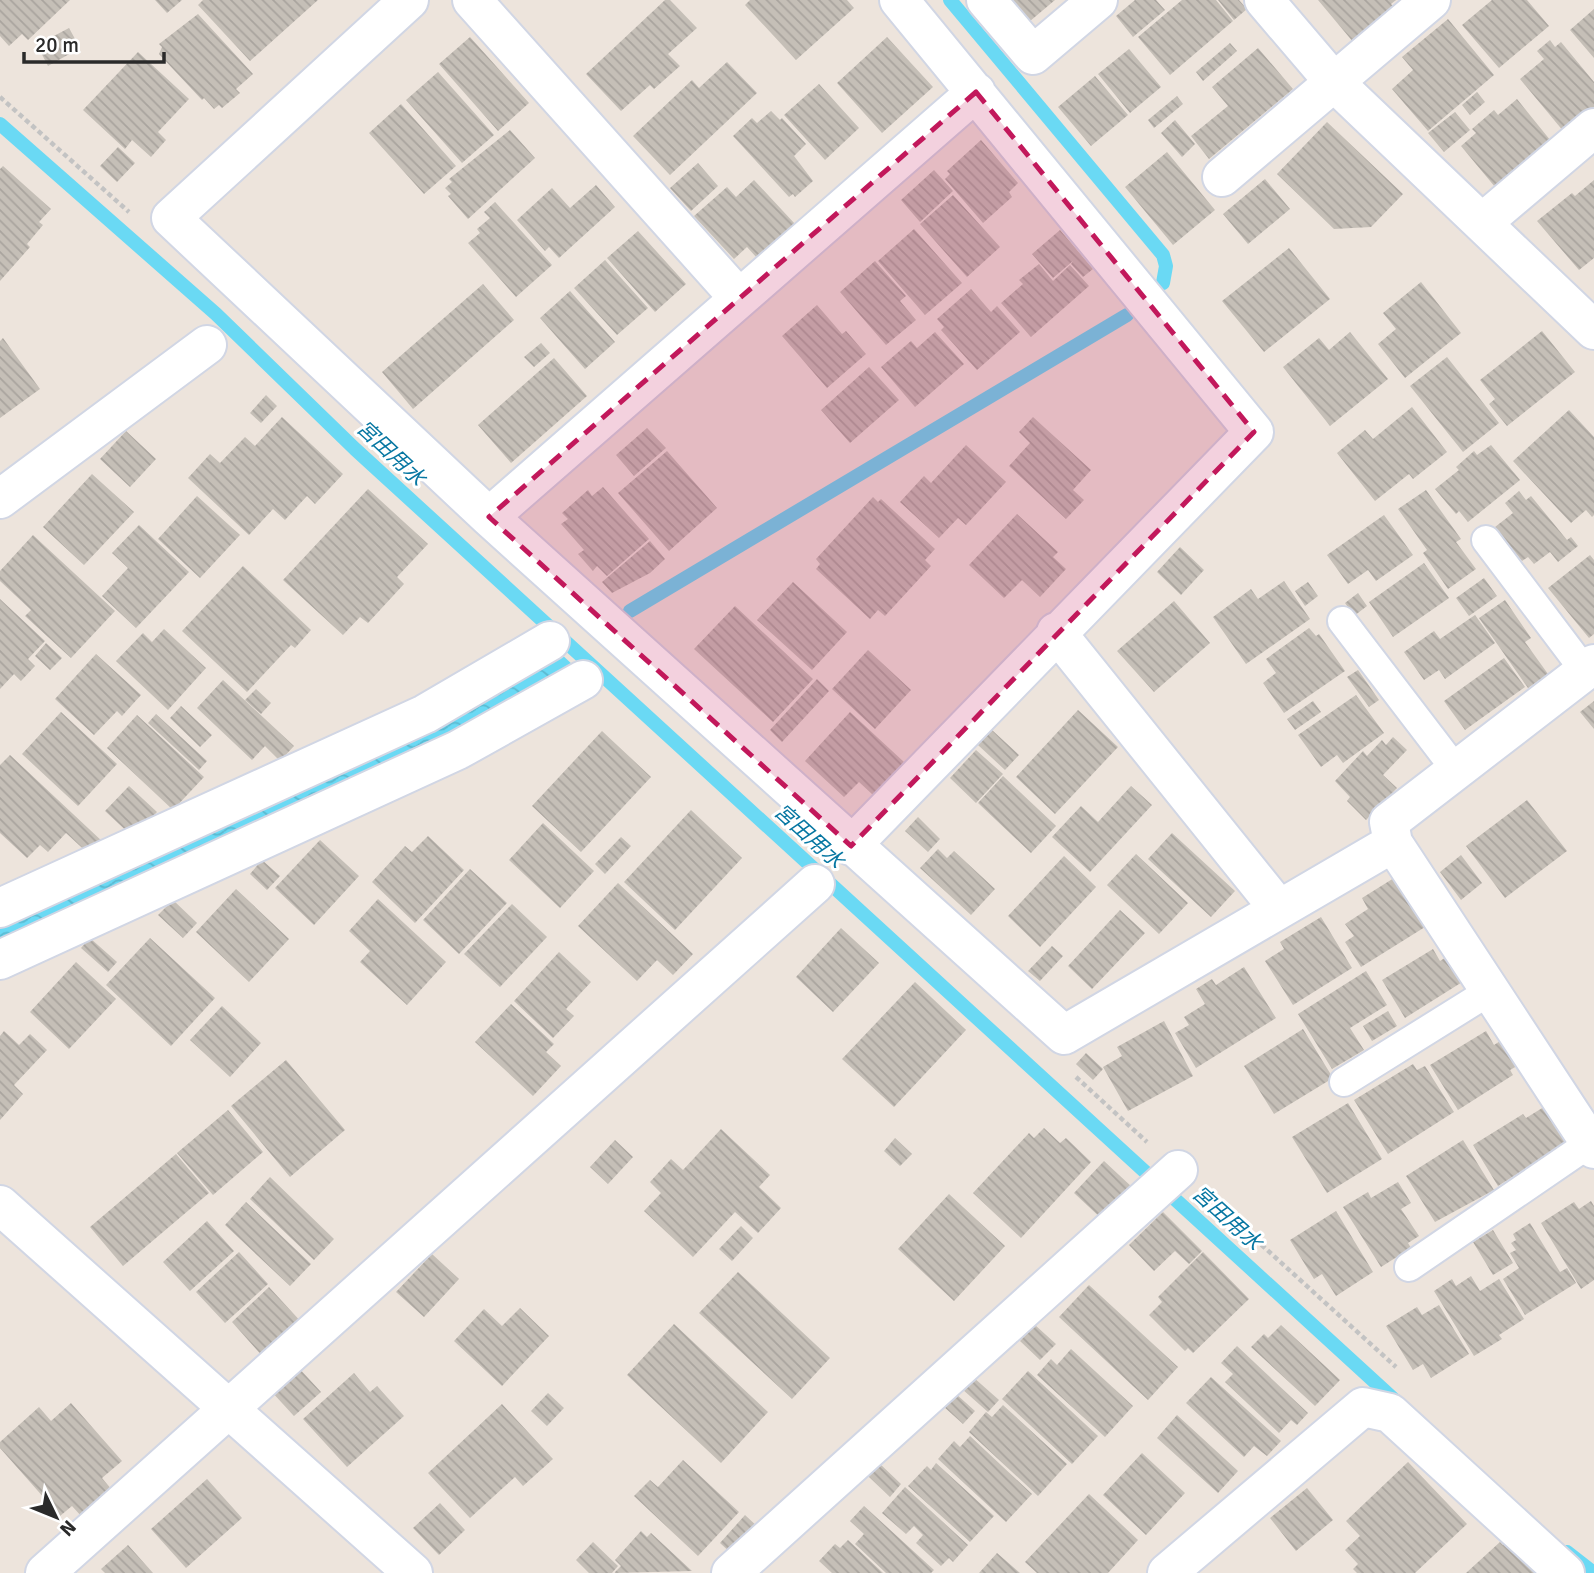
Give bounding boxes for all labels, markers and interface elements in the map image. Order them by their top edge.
scale bar [24,21,164,65]
text: 20 m [35,32,79,58]
water label: 宮田用水 [351,415,432,493]
water label: 宮田用水 [769,798,850,875]
water label: 宮田用水 [1187,1180,1268,1257]
north arrow [21,1482,91,1552]
text: N [54,1515,81,1541]

